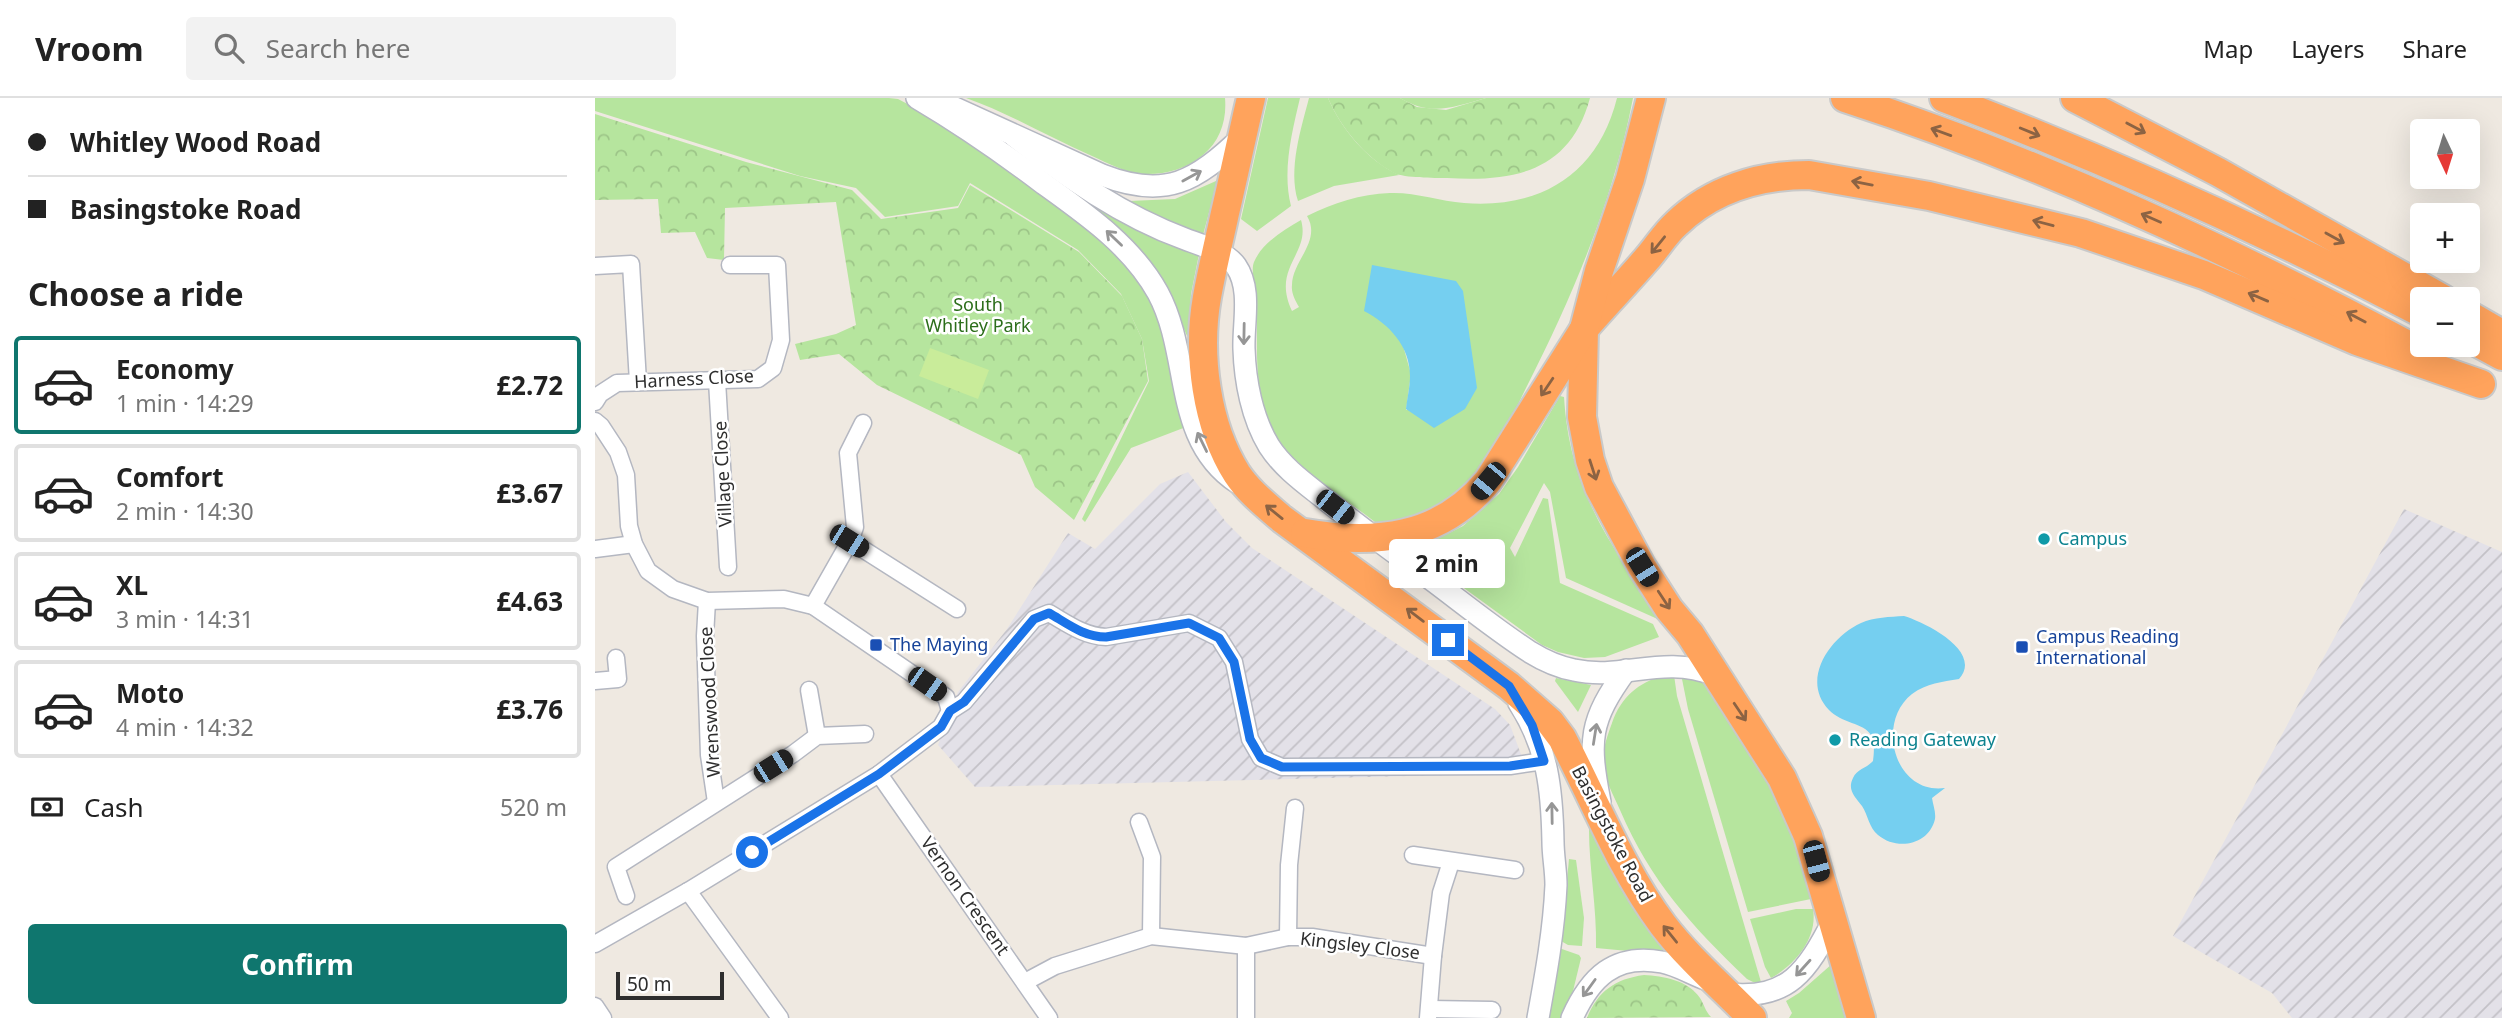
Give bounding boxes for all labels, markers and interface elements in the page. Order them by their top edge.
search box [186,17,676,80]
text: Vroom [35,26,144,71]
icon: search [210,29,248,67]
text: Search here [266,30,410,66]
text: Map [2203,32,2253,65]
text: Layers [2291,32,2365,65]
text: Share [2403,32,2467,65]
north arrow [2410,119,2480,189]
map controls [2410,119,2480,357]
one-way arrow [2125,122,2146,136]
text: Whitley Wood Road [70,124,321,160]
one-way arrow [1930,125,1952,137]
one-way arrow [2019,126,2041,139]
one-way arrow [1182,169,1202,183]
one-way arrow [1851,176,1874,190]
text: Basingstoke Road [70,191,301,227]
button: + [2410,203,2480,273]
one-way arrow [2141,211,2162,224]
one-way arrow [2032,216,2055,229]
one-way arrow [1105,230,1123,246]
one-way arrow [2325,231,2345,245]
one-way arrow [1650,235,1665,253]
text: Choose a ride [28,272,244,315]
button: − [2410,287,2480,357]
one-way arrow [2248,290,2269,303]
park label: South Whitley Park [925,292,1031,337]
one-way arrow [2346,310,2367,323]
one-way arrow [1237,322,1251,345]
text: Economy [116,351,234,387]
icon: car [32,354,95,417]
street label: Harness Close [634,363,754,393]
text: £2.72 [496,367,563,403]
one-way arrow [1540,377,1554,396]
text: 1 min · 14:29 [116,387,254,419]
street label: Village Close [707,420,737,528]
one-way arrow [1194,432,1208,453]
car [1467,458,1510,504]
text: Comfort [116,459,224,495]
one-way arrow [1587,459,1600,481]
icon: car [32,462,95,525]
text: £3.67 [496,475,563,511]
car [1312,486,1359,528]
text: 2 min · 14:30 [116,495,254,527]
one-way arrow [1266,505,1284,520]
car [826,521,873,561]
place label: Campus [2058,526,2127,550]
marker: Campus [2036,531,2052,547]
callout: 2 min [1390,538,1506,588]
car [1622,544,1663,590]
text: 2 min [1415,547,1479,579]
text: XL [116,567,148,603]
icon: car [32,570,95,633]
text: £4.63 [496,583,563,619]
one-way arrow [1657,590,1671,610]
text: 3 min · 14:31 [116,603,254,635]
one-way arrow [1406,608,1425,623]
route end [1432,624,1464,656]
place label: Campus Reading International [2036,624,2179,669]
street label: Wrenswood Close [693,626,725,778]
place label: The Maying [890,632,988,656]
marker: The Maying [868,637,884,653]
marker: Campus Reading International [2014,639,2030,655]
car [904,663,951,705]
text: Moto [116,675,184,711]
icon: car [32,678,95,741]
text: £3.76 [496,691,563,727]
one-way arrow [1733,702,1747,721]
text: 4 min · 14:32 [116,711,254,743]
one-way arrow [1588,723,1601,746]
place label: Reading Gateway [1849,727,1997,751]
marker: Reading Gateway [1827,732,1843,748]
car [750,746,797,786]
street label: Basingstoke Road [1567,761,1659,906]
icon: cash [28,788,66,826]
text: Cash [84,789,144,825]
text: 520 m [500,791,567,823]
one-way arrow [1546,802,1559,825]
street label: Vernon Crescent [916,831,1016,960]
route start [736,836,768,868]
car [1801,838,1832,884]
button: Confirm [28,924,567,1004]
one-way arrow [1662,925,1678,943]
street label: Kingsley Close [1299,926,1421,964]
one-way arrow [1795,959,1812,976]
scale bar [616,969,725,1001]
text: 50 m [627,971,671,997]
one-way arrow [1582,978,1596,997]

